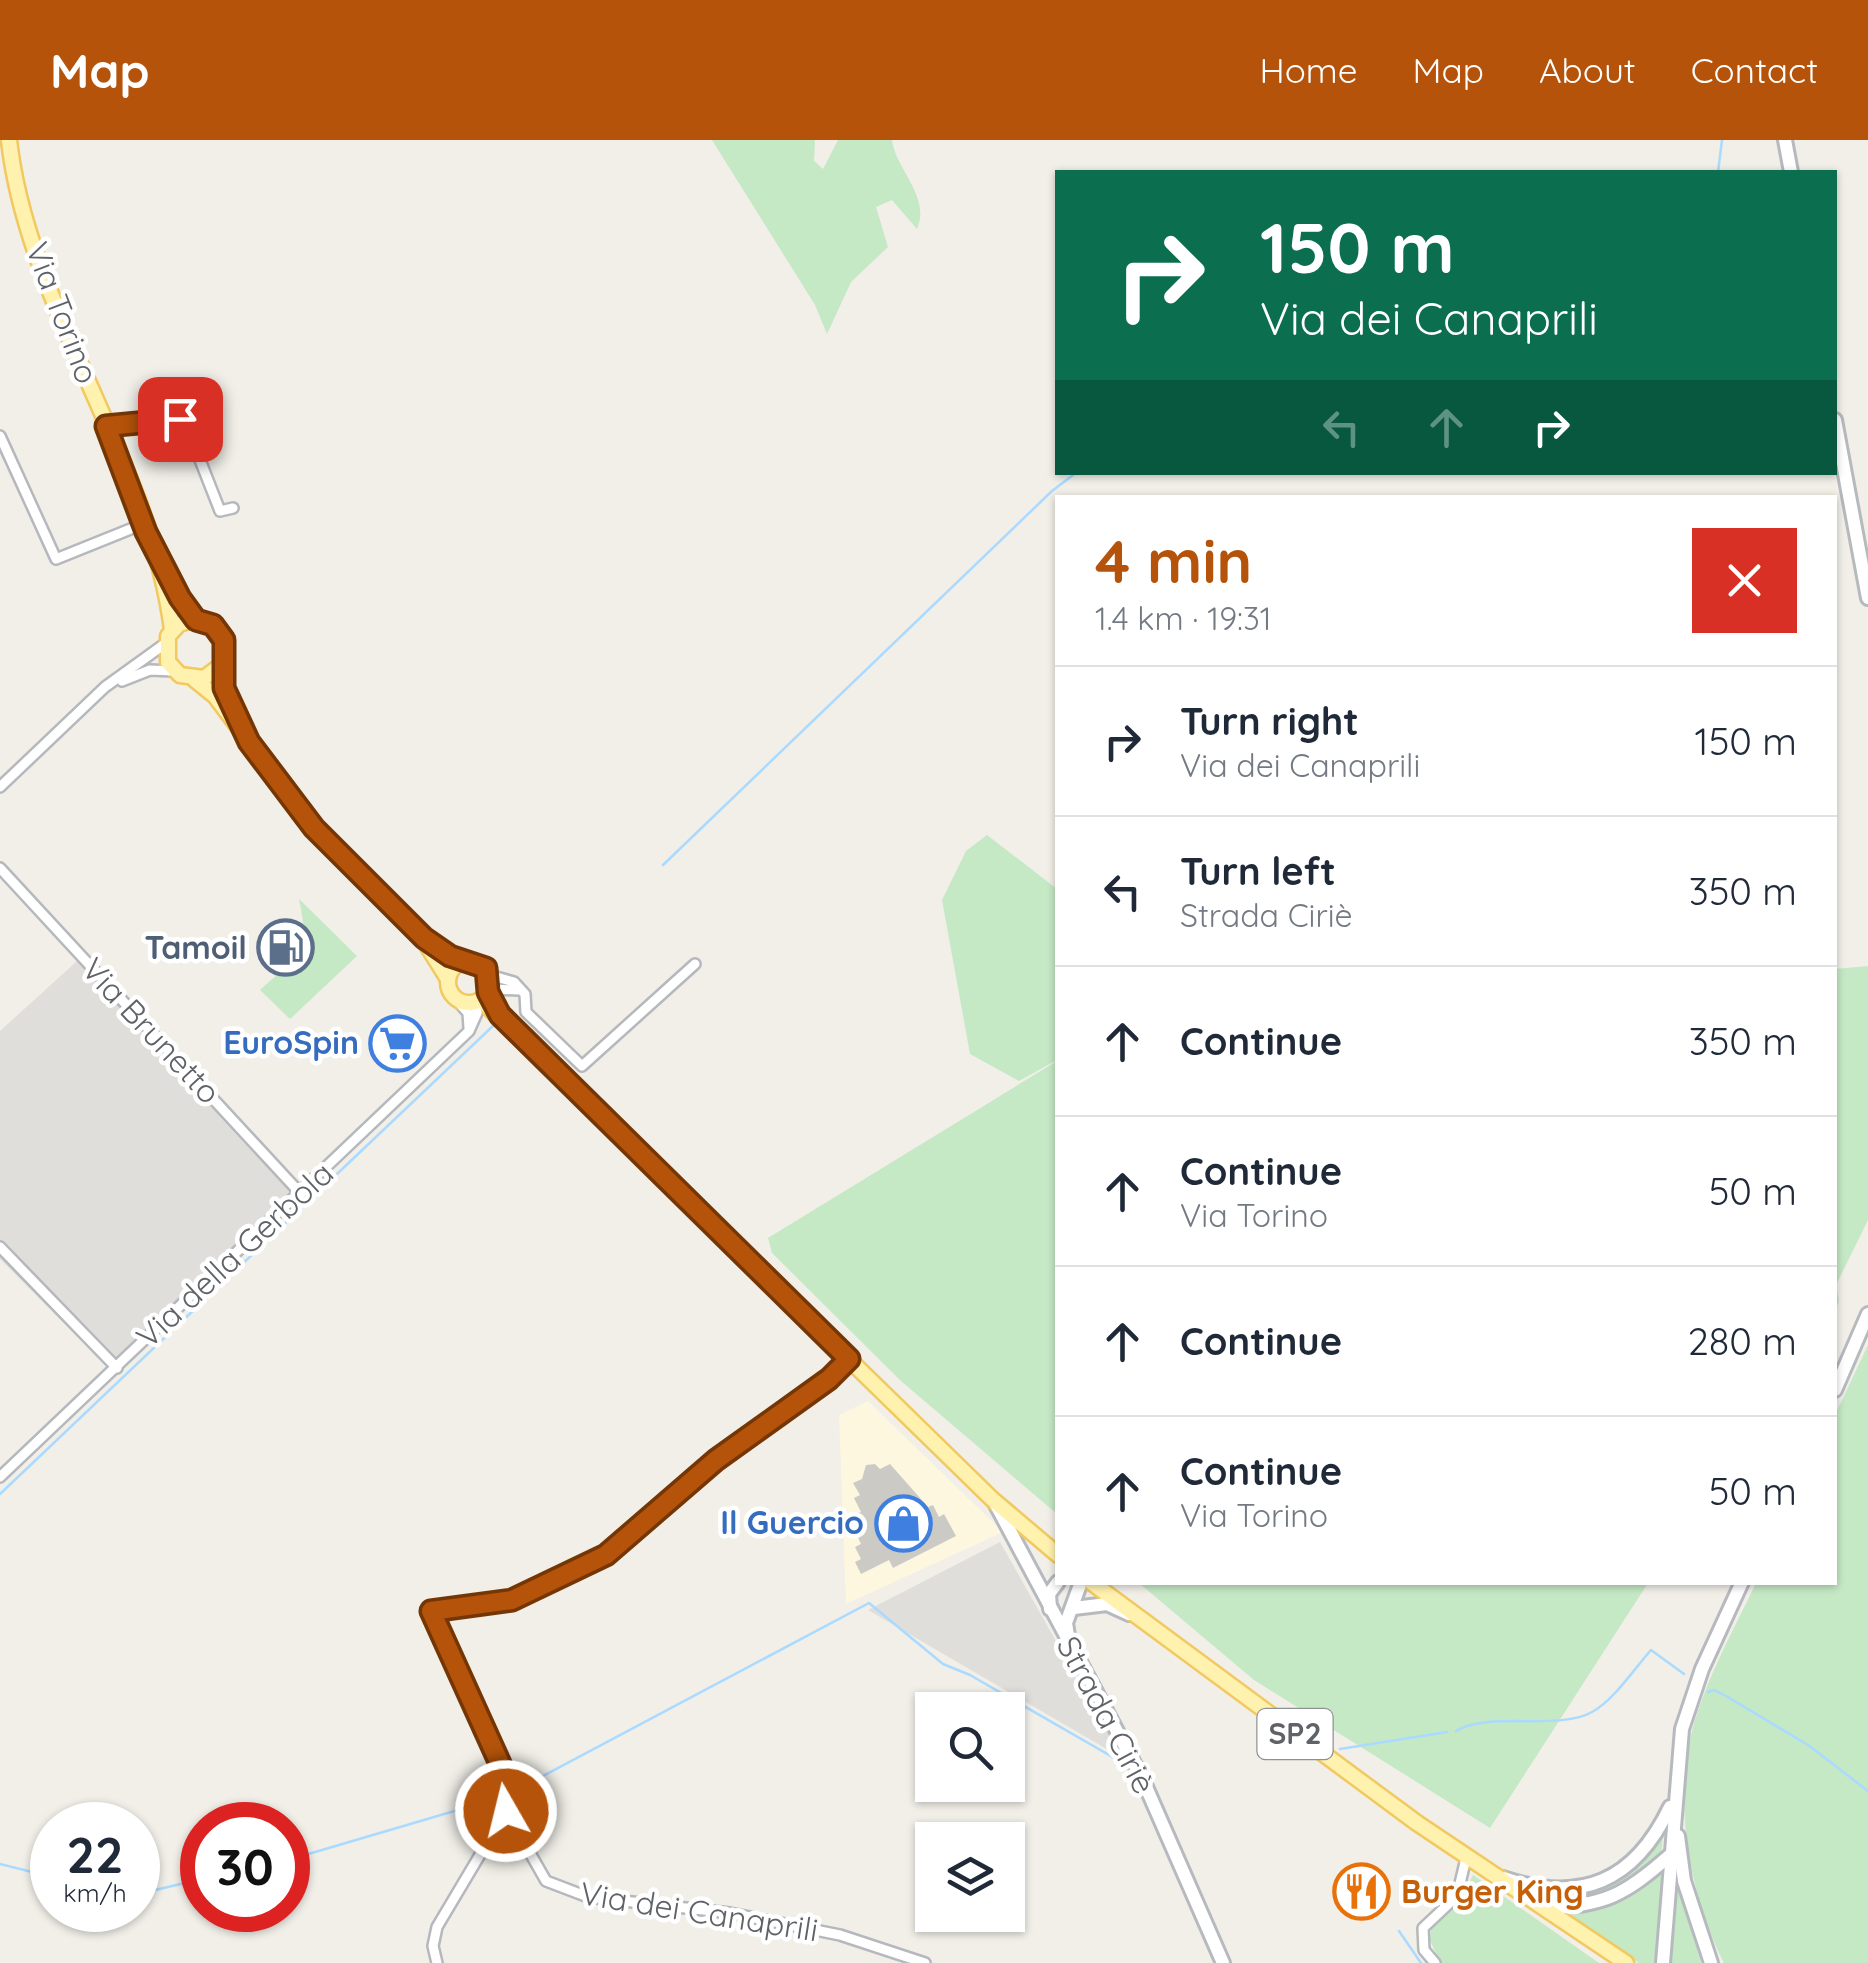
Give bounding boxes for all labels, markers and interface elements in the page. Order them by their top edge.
text: Map [50,40,150,100]
text: Home [1260,48,1358,92]
text: Map [1413,48,1484,92]
text: About [1539,48,1636,92]
text: Contact [1691,48,1818,92]
text: 150 m [1260,203,1455,291]
icon: right [1095,210,1225,340]
street label: Via Torino [18,236,108,389]
text: Via dei Canaprili [1260,290,1598,346]
pin [138,377,223,462]
icon: arrive [153,392,208,447]
icon: left [1314,400,1369,455]
icon: ahead [1419,400,1474,455]
icon: right [1524,400,1579,455]
text: 4 min [1095,523,1252,598]
button: close [1692,528,1797,633]
text: 1.4 km · 19:31 [1095,598,1272,638]
text: Turn right [1180,697,1359,745]
icon: right [1095,714,1150,769]
text: 150 m [1695,717,1797,765]
text: Via dei Canaprili [1180,745,1420,785]
text: Turn left [1180,847,1336,895]
icon: left [1095,864,1150,919]
text: 350 m [1689,867,1797,915]
text: Strada Ciriè [1180,895,1353,935]
fuel station icon: Tamoil [256,918,316,978]
place label: Tamoil [144,927,247,967]
street label: Via Brunetto [74,949,229,1112]
supermarket icon: EuroSpin [368,1013,428,1073]
icon: ahead [1095,1014,1150,1069]
text: Continue [1180,1017,1342,1065]
text: 350 m [1689,1017,1797,1065]
place label: EuroSpin [223,1022,359,1062]
text: Continue [1180,1147,1342,1195]
street label: Via della Gerbola [128,1153,341,1356]
icon: ahead [1095,1164,1150,1219]
text: 50 m [1709,1167,1797,1215]
text: Via Torino [1180,1195,1328,1235]
icon: ahead [1095,1314,1150,1369]
text: Continue [1180,1317,1342,1365]
text: 280 m [1688,1317,1797,1365]
text: Continue [1180,1447,1342,1495]
icon: ahead [1095,1464,1150,1519]
text: 50 m [1709,1467,1797,1515]
shop icon: Il Guercio [873,1493,933,1553]
text: Via Torino [1180,1495,1328,1535]
place label: Il Guercio [720,1502,864,1542]
street label: Strada Ciriè [1049,1629,1165,1800]
map controls [915,1692,1025,1932]
button: search [915,1692,1025,1802]
road number: SP2 [1258,1709,1332,1759]
position arrow [454,1759,558,1863]
speed limit sign: 30 [180,1802,310,1932]
button: layers [915,1822,1025,1932]
text: 22 [67,1823,123,1886]
restaurant icon: Burger King [1332,1862,1392,1922]
place label: Burger King [1401,1871,1584,1911]
street label: Via dei Canaprili [577,1872,821,1950]
text: km/h [63,1877,127,1908]

